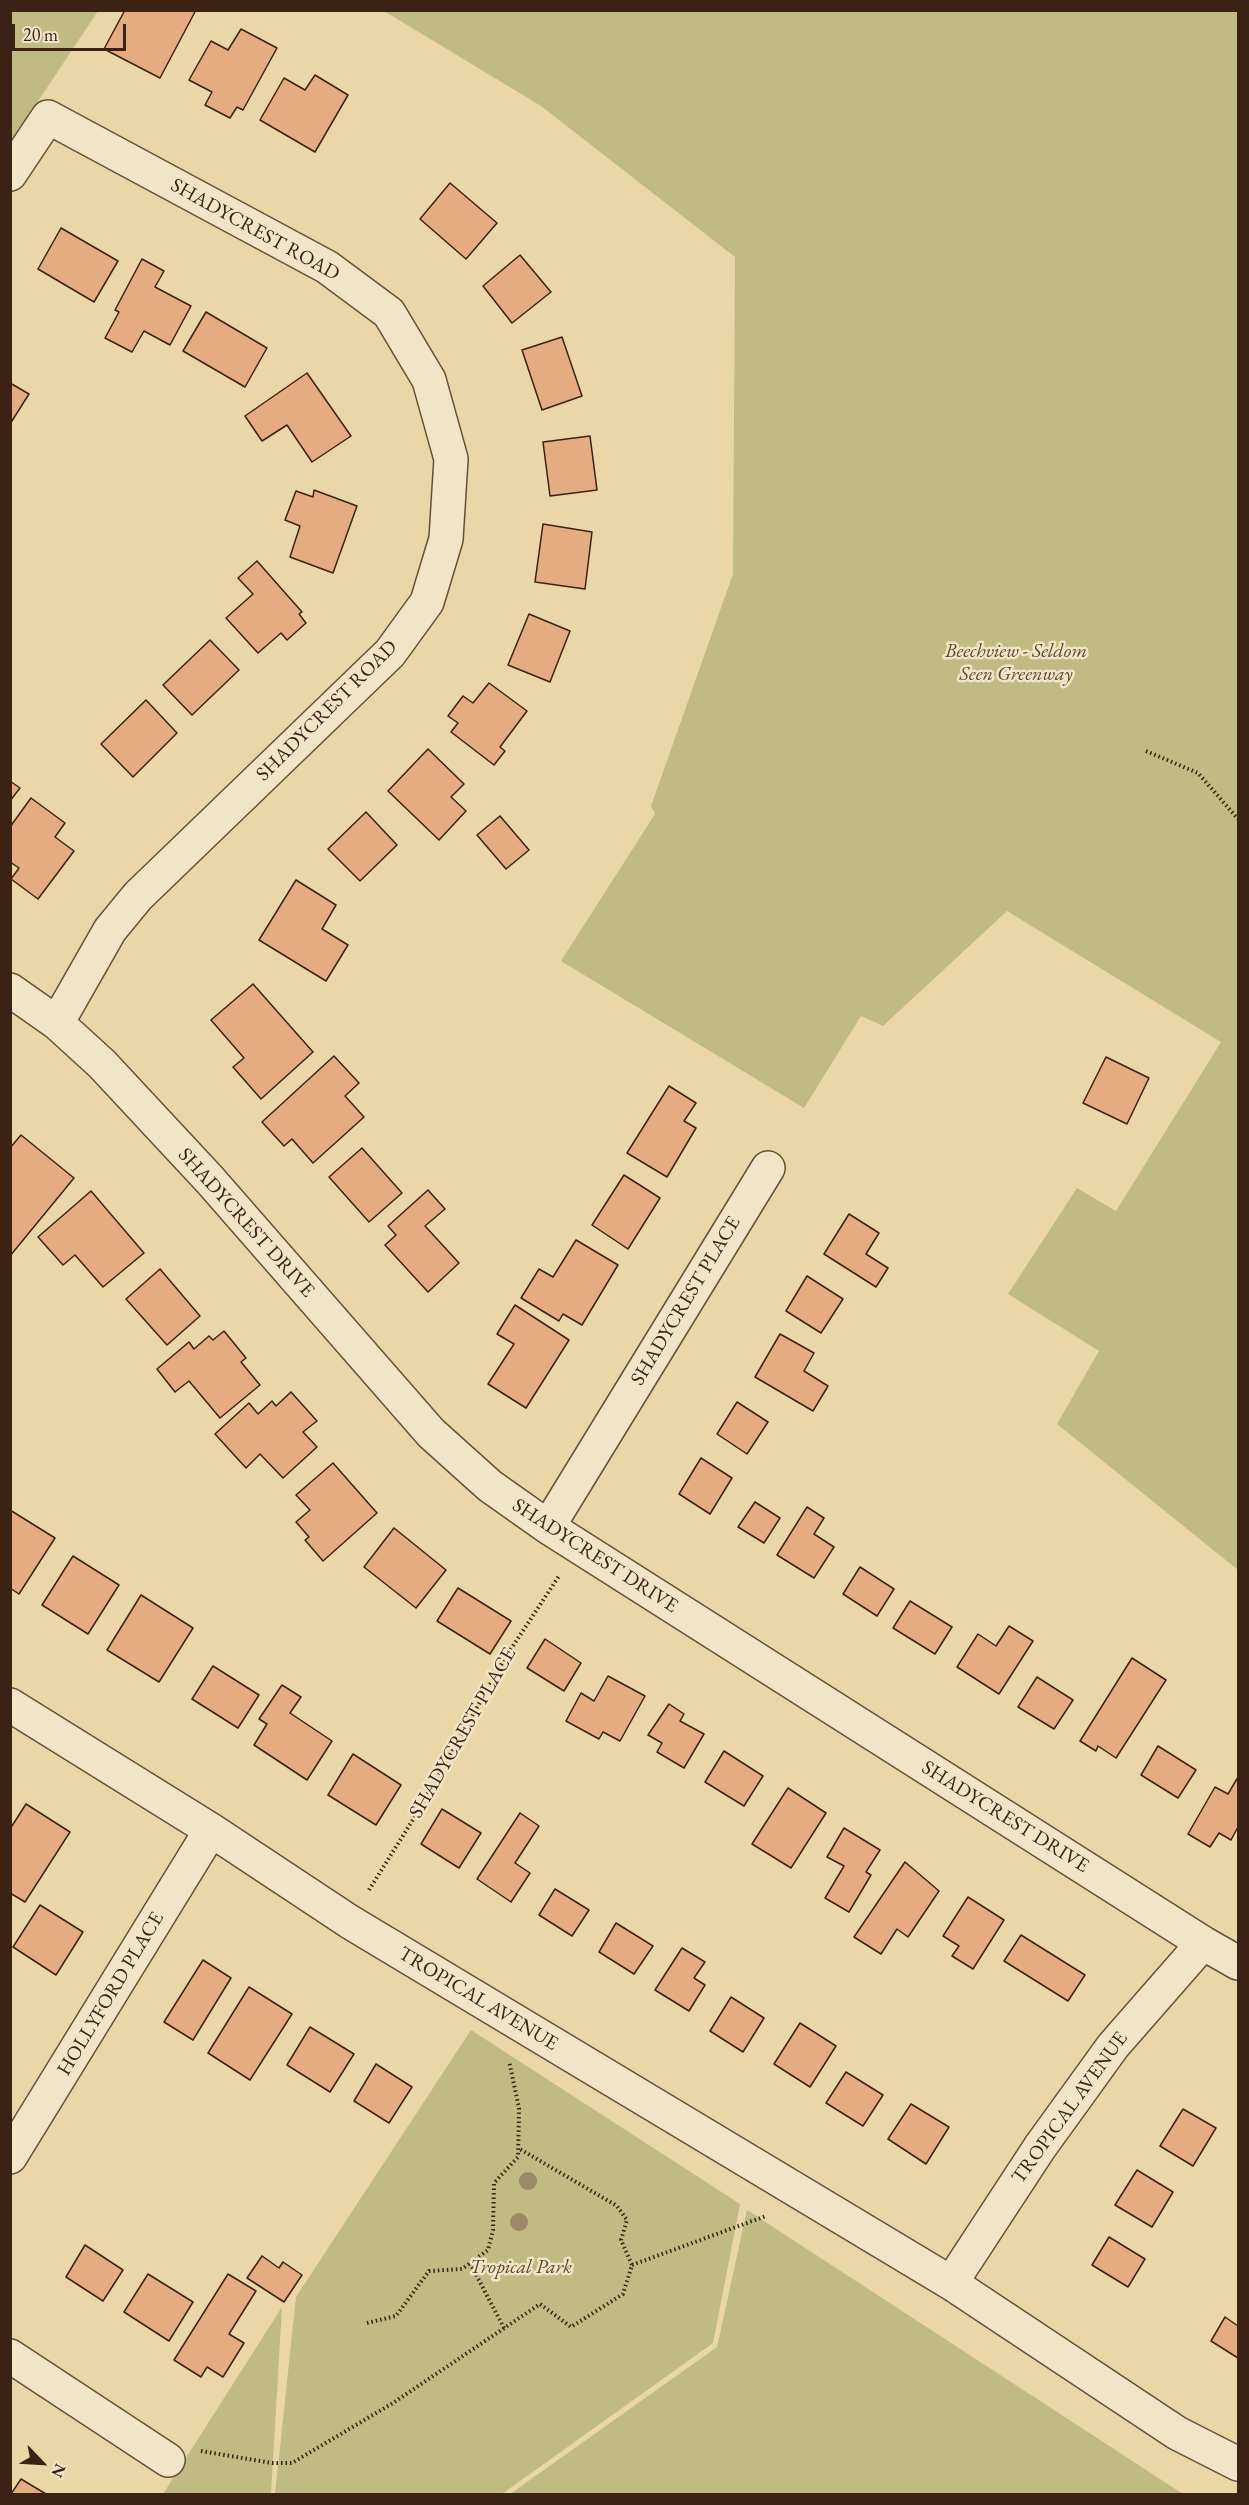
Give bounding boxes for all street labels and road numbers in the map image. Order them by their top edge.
street label: SHADYCREST ROAD [166,174,344,286]
street label: SHADYCREST ROAD [252,636,402,786]
street label: SHADYCREST DRIVE [173,1143,319,1303]
street label: SHADYCREST PLACE [626,1212,746,1390]
street label: SHADYCREST DRIVE [508,1494,682,1618]
street label: SHADYCREST PLACE [404,1643,522,1823]
street label: SHADYCREST DRIVE [917,1756,1093,1878]
street label: HOLLYFORD PLACE [53,1908,169,2080]
street label: TROPICAL AVENUE [394,1942,562,2056]
street label: TROPICAL AVENUE [1007,2027,1133,2189]

